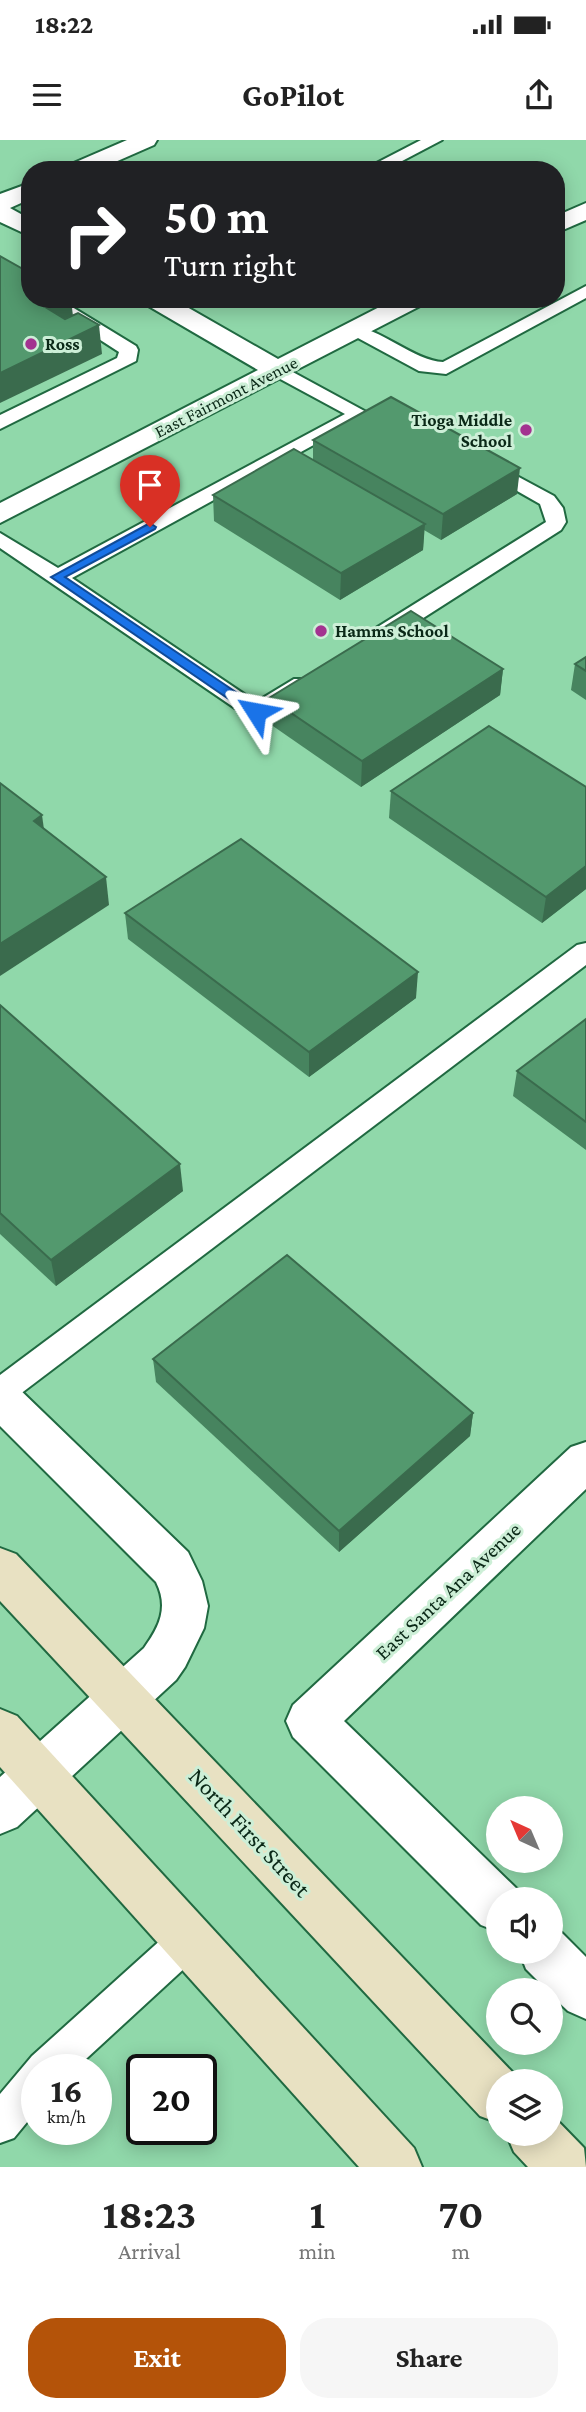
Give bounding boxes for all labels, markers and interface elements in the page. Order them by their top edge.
text: 18:22 [35,10,93,39]
icon: menu [28,76,66,114]
icon: share [520,76,558,114]
text: GoPilot [242,77,344,113]
icon: right [49,189,140,280]
text: 50 m [164,189,269,244]
text: Turn right [164,247,296,283]
place label: Ross [45,334,80,354]
marker: Ross [23,336,39,352]
street label: East Fairmont Avenue [151,352,301,442]
place label: Tioga Middle School [411,410,512,451]
marker: Tioga Middle School [518,422,534,438]
pin [120,455,180,527]
icon: arrive [131,466,169,504]
place label: Hamms School [335,621,449,641]
marker: Hamms School [313,623,329,639]
position arrow [219,675,293,749]
street label: East Santa Ana Avenue [370,1517,526,1665]
street label: North First Street [184,1762,317,1903]
north arrow [486,1796,564,1872]
map controls [486,1796,563,2146]
button: sound [486,1887,563,1964]
button: search [486,1978,563,2055]
speed limit sign: 20 [126,2054,217,2145]
button: layers [486,2069,563,2146]
text: 16 [50,2071,83,2110]
text: km/h [47,2107,86,2127]
text: 18:23 [103,2190,196,2237]
text: 1 [309,2190,325,2237]
text: 70 [438,2190,483,2237]
text: Arrival [118,2238,181,2264]
text: min [299,2238,336,2264]
text: m [452,2238,470,2264]
button: Exit [28,2318,286,2398]
button: Share [300,2318,558,2398]

